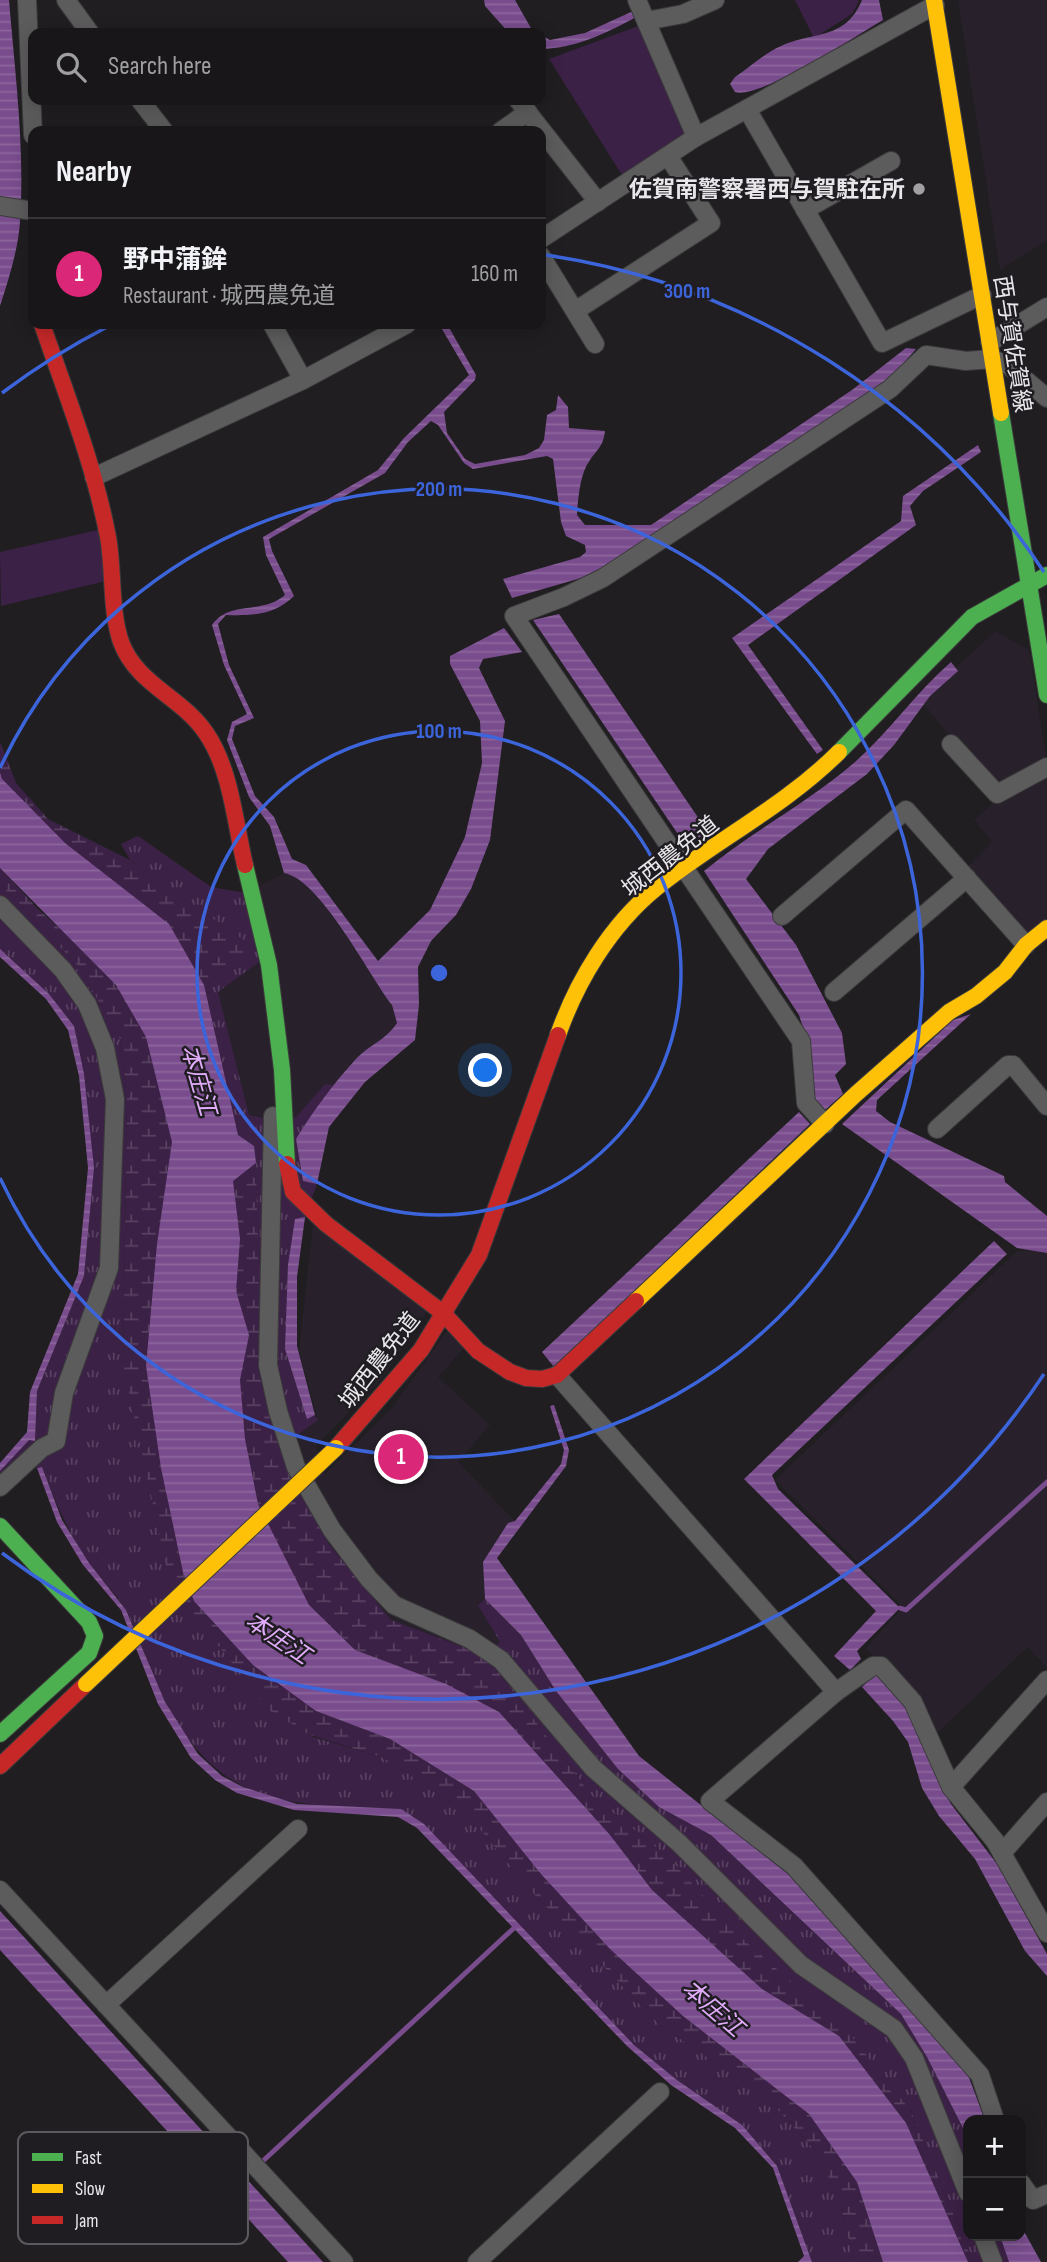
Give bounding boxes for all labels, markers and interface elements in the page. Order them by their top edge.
search box [28,28,546,105]
icon: search [52,48,90,86]
text: Search here [108,51,211,82]
text: Nearby [56,154,132,190]
place label: 佐賀南警察署西与賀駐在所 [629,176,905,204]
marker: 佐賀南警察署西与賀駐在所 [911,181,927,197]
text: 野中蒲鉾 [123,245,227,276]
text: 1 [74,260,84,288]
text: 160 m [471,260,518,288]
street label: 西与賀佐賀線 [987,274,1037,414]
text: 300 m [664,279,710,304]
text: Restaurant · 城西農免道 [123,282,335,310]
text: 200 m [416,477,462,502]
text: 100 m [416,719,462,744]
street label: 城西農免道 [617,810,725,903]
centre of rings [427,961,451,985]
water label: 本庄江 [175,1042,223,1122]
your location [468,1053,502,1087]
street label: 城西農免道 [333,1307,426,1415]
pin: 1 [378,1431,424,1483]
water label: 本庄江 [240,1606,318,1672]
water label: 本庄江 [676,1974,752,2045]
map controls [963,2115,1026,2241]
button: + [963,2115,1026,2178]
legend [18,2132,248,2244]
text: Fast [75,2147,102,2170]
text: Slow [75,2178,105,2201]
button: − [963,2178,1026,2241]
text: Jam [74,2210,98,2233]

